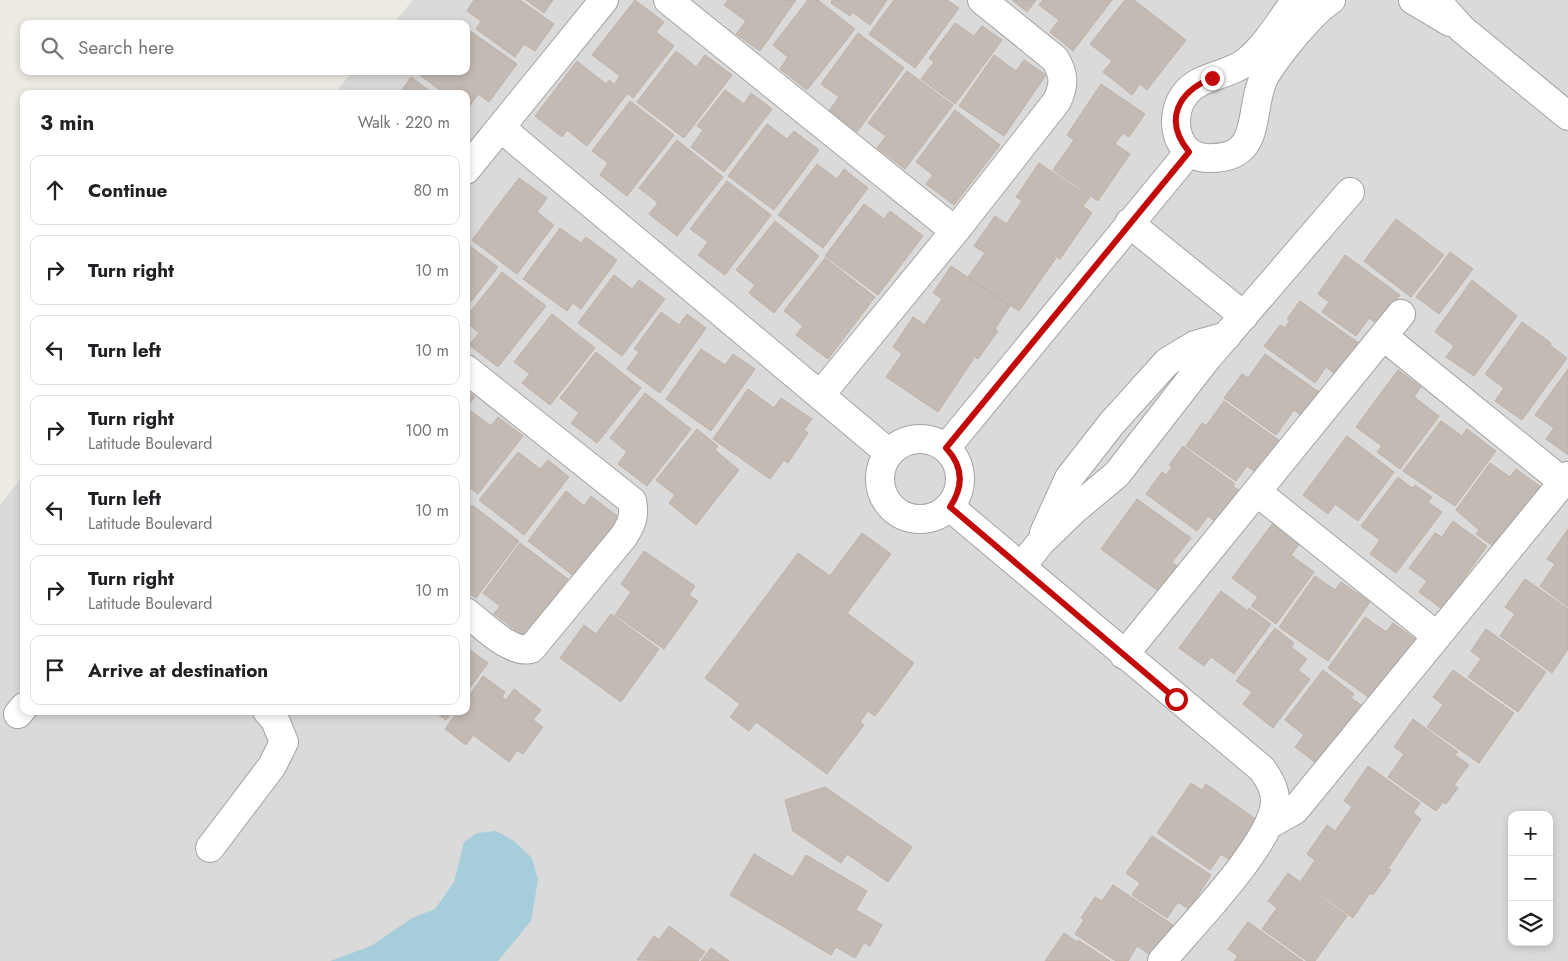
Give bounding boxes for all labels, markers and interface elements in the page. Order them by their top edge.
search box [20,20,470,75]
icon: search [38,34,66,62]
text: Search here [78,34,174,61]
route end [1201,67,1224,90]
text: 3 min [40,108,94,138]
text: Walk · 220 m [358,111,450,134]
icon: ahead [41,176,69,204]
text: Continue [88,177,167,204]
text: 80 m [413,179,449,202]
icon: right [41,256,69,284]
text: Turn right [88,257,174,284]
text: 10 m [415,259,449,282]
icon: left [41,336,69,364]
text: Turn left [88,337,161,364]
text: 10 m [415,339,449,362]
text: Turn right [88,405,174,432]
icon: right [41,416,69,444]
text: 100 m [405,419,449,442]
text: Latitude Boulevard [88,432,212,455]
text: Turn left [88,485,161,512]
icon: left [41,496,69,524]
text: 10 m [415,499,449,522]
text: Latitude Boulevard [88,512,212,535]
text: Turn right [88,565,174,592]
icon: right [41,576,69,604]
text: 10 m [415,579,449,602]
text: Latitude Boulevard [88,592,212,615]
icon: arrive [41,656,69,684]
text: Arrive at destination [88,657,268,684]
route start [1165,688,1188,711]
map controls [1508,811,1553,946]
button: + [1508,811,1553,856]
button: − [1508,856,1553,901]
button: layers [1508,901,1553,946]

